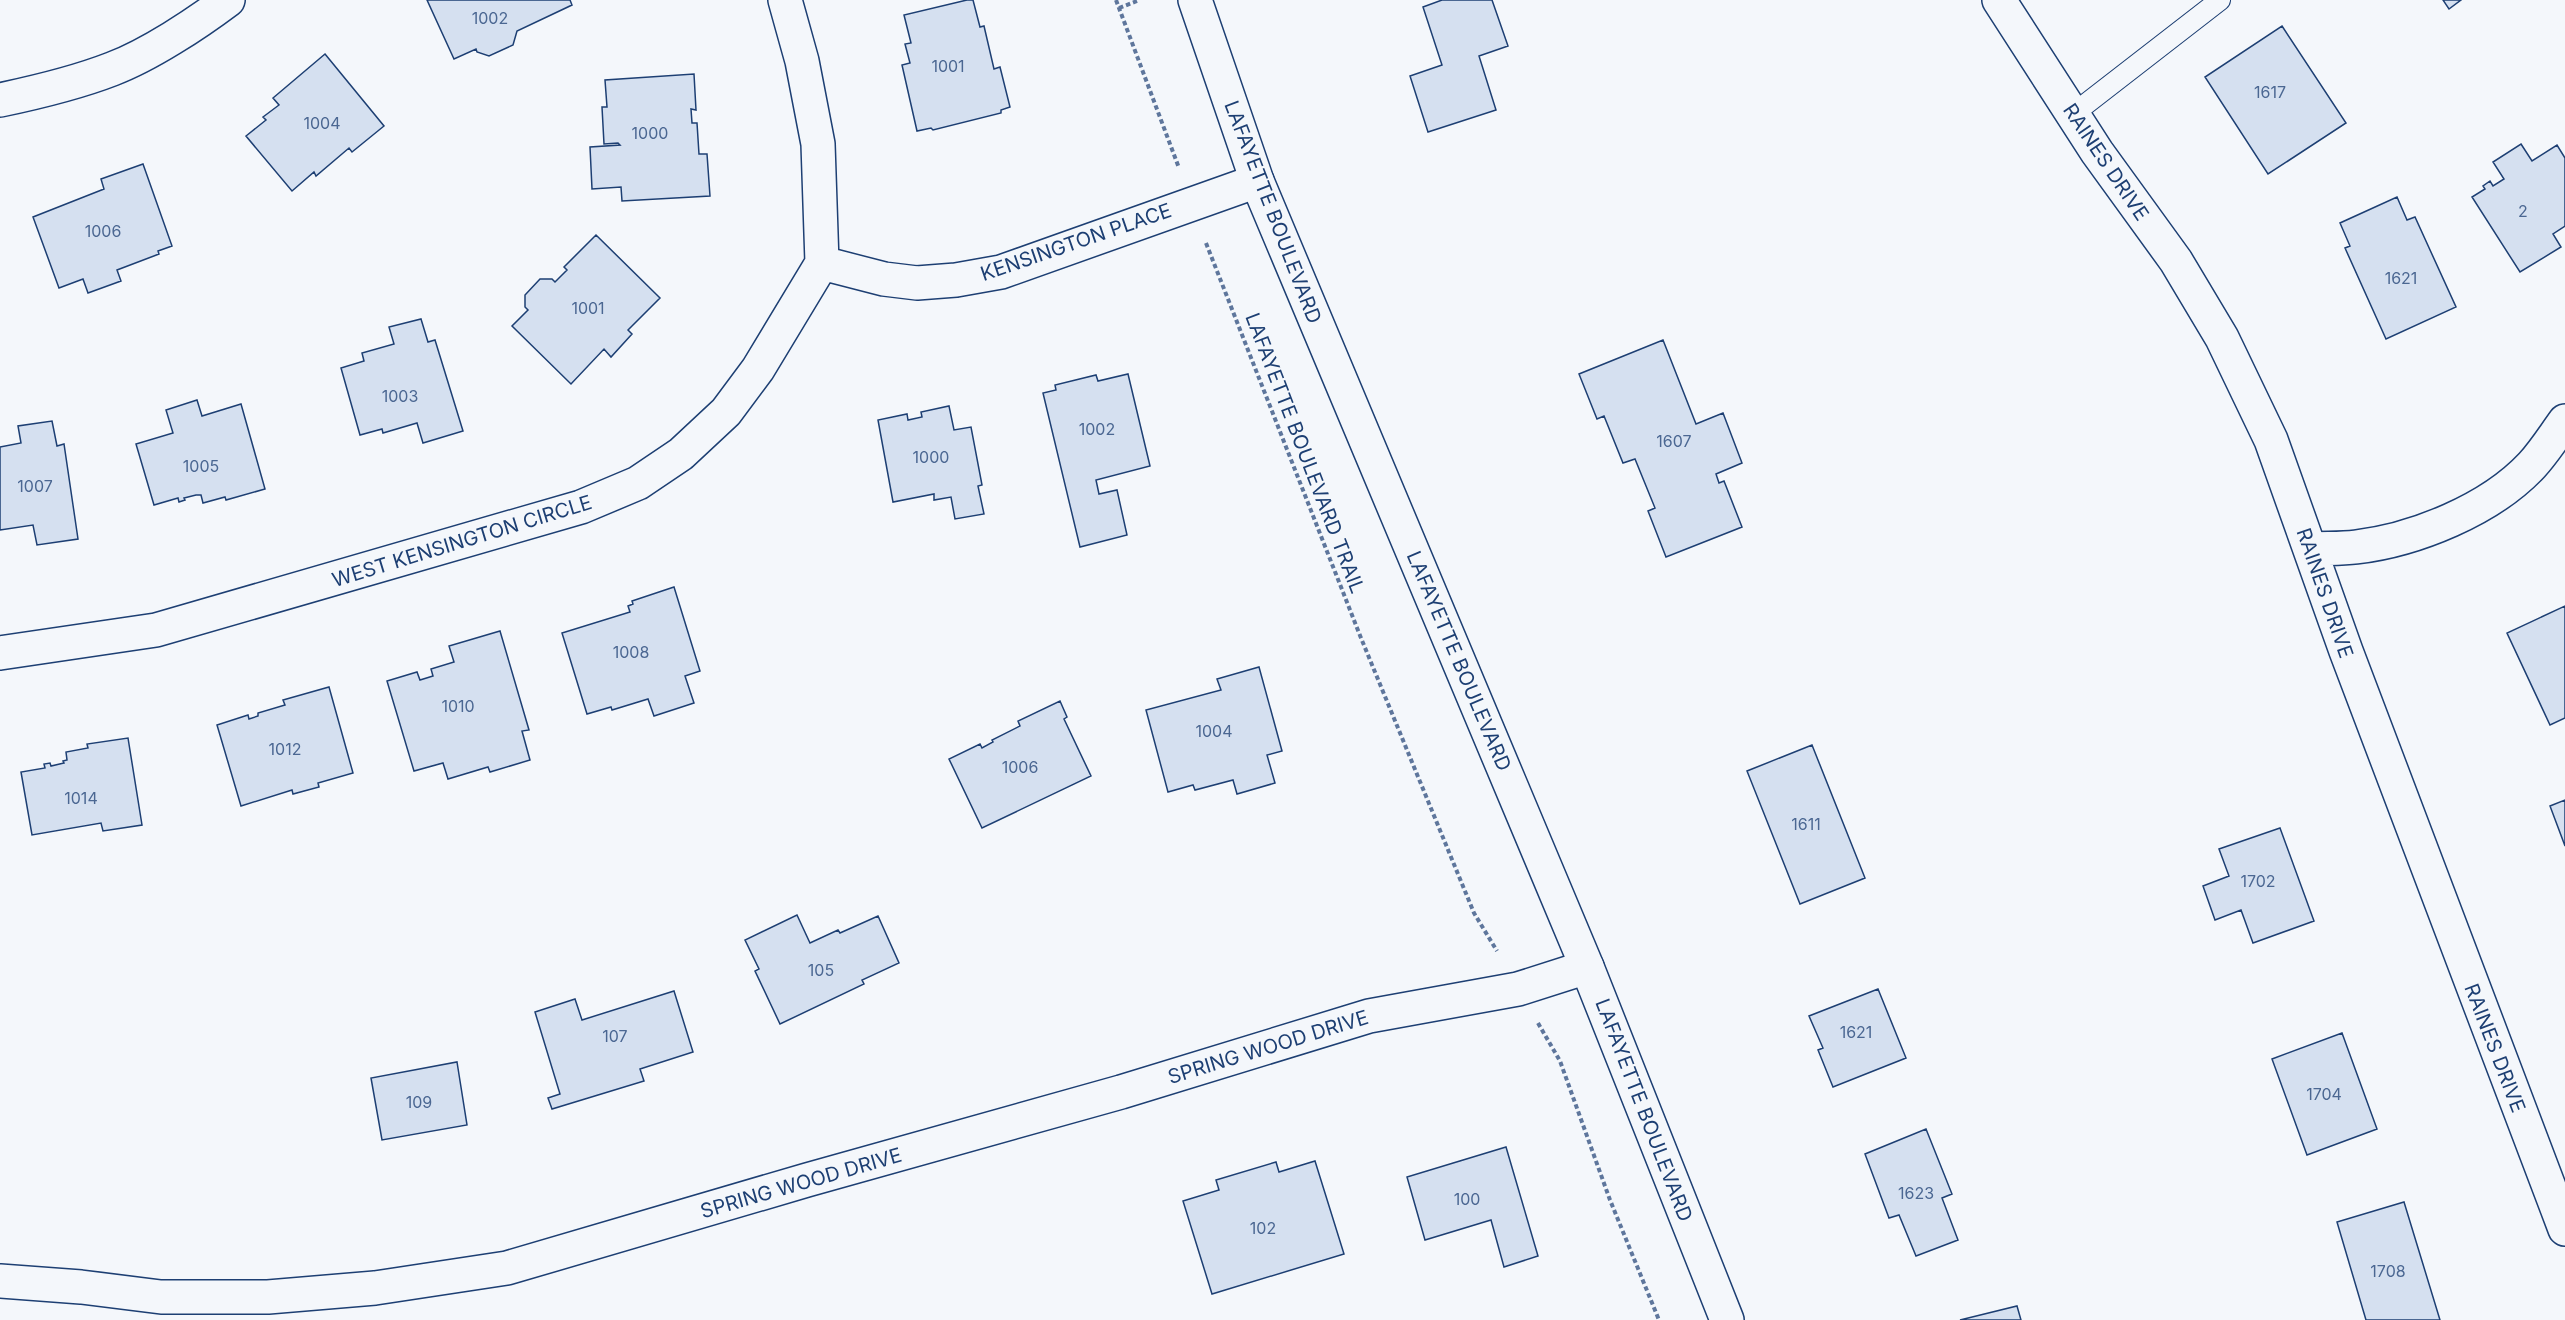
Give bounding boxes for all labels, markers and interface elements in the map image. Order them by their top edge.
house number: 1002 [472,8,508,28]
house number: 1001 [931,56,965,76]
house number: 1617 [2254,82,2286,102]
street label: LAFAYETTE BOULEVARD [1219,97,1327,327]
street label: RAINES DRIVE [2058,99,2154,225]
house number: 1004 [303,113,341,133]
house number: 1000 [632,123,668,143]
street label: KENSINGTON PLACE [977,198,1175,286]
house number: 2 [2518,201,2528,221]
house number: 1006 [85,221,121,241]
house number: 1621 [2385,268,2417,288]
house number: 1001 [571,298,605,318]
street label: LAFAYETTE BOULEVARD TRAIL [1240,309,1370,597]
house number: 1003 [382,386,418,406]
house number: 1002 [1079,419,1115,439]
house number: 1607 [1656,431,1692,451]
house number: 1000 [913,447,949,467]
house number: 1005 [183,456,219,476]
house number: 1007 [17,476,53,496]
street label: WEST KENSINGTON CIRCLE [329,490,595,592]
street label: RAINES DRIVE [2291,525,2359,661]
street label: LAFAYETTE BOULEVARD [1402,547,1516,775]
house number: 1008 [613,642,649,662]
house number: 1010 [441,696,475,716]
house number: 1004 [1195,721,1233,741]
house number: 1012 [269,739,301,759]
house number: 1006 [1002,757,1038,777]
house number: 1014 [64,788,98,808]
house number: 1611 [1791,814,1821,834]
house number: 1702 [2240,871,2276,891]
house number: 105 [808,960,834,980]
street label: RAINES DRIVE [2459,980,2531,1116]
street label: LAFAYETTE BOULEVARD [1590,995,1698,1225]
street label: SPRING WOOD DRIVE [1165,1005,1371,1089]
house number: 1621 [1840,1022,1872,1042]
house number: 107 [602,1026,628,1046]
house number: 1704 [2306,1084,2342,1104]
house number: 109 [406,1092,432,1112]
street label: SPRING WOOD DRIVE [698,1143,904,1223]
house number: 1623 [1898,1183,1934,1203]
house number: 100 [1454,1189,1480,1209]
house number: 102 [1250,1218,1276,1238]
house number: 1708 [2370,1261,2406,1281]

